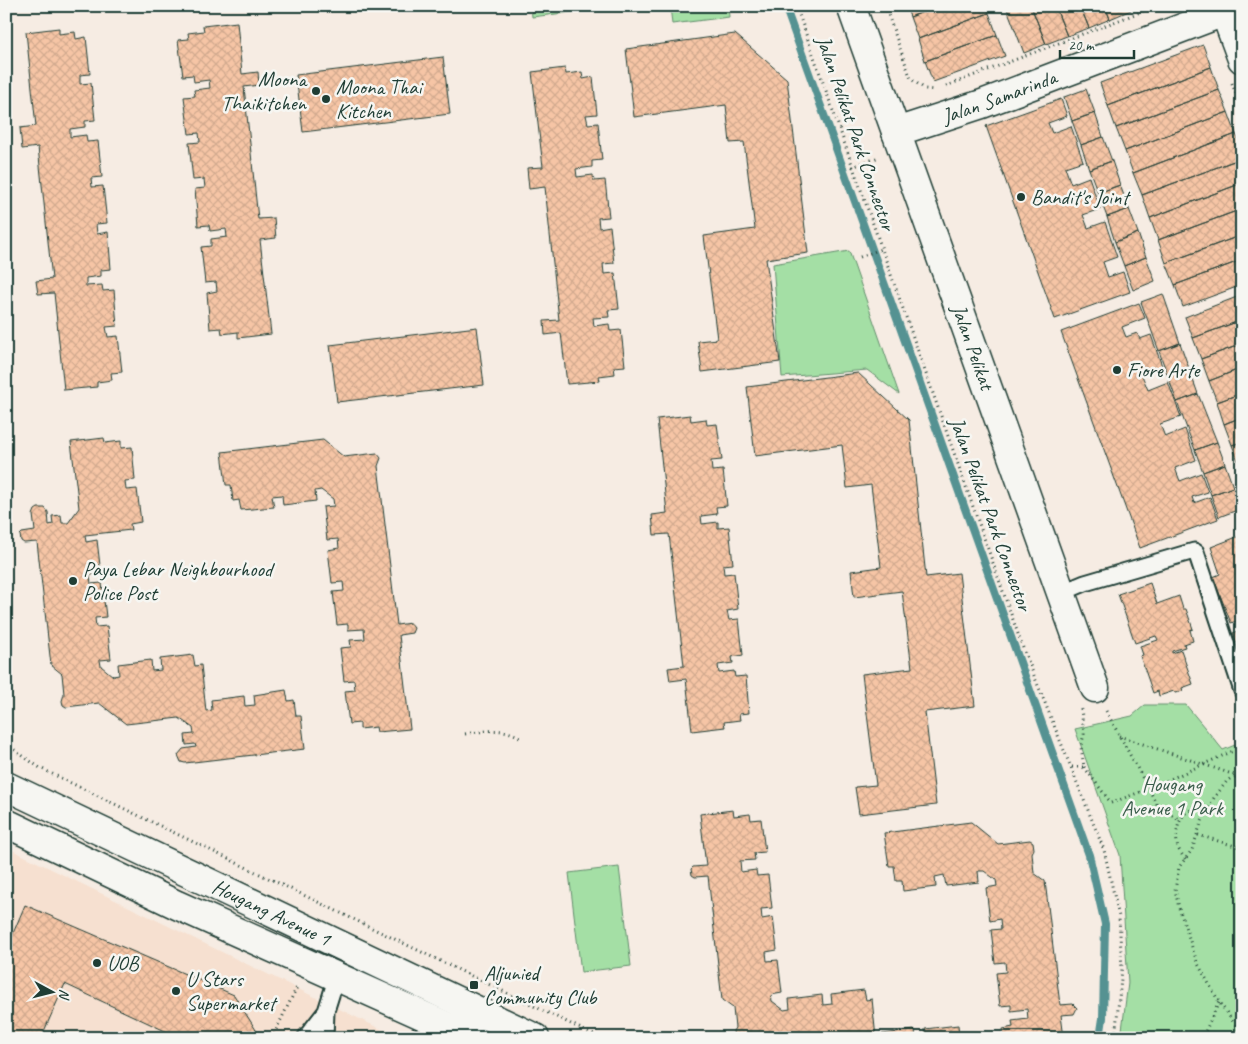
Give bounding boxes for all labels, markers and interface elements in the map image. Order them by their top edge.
scale bar [1060,28,1134,60]
street label: Jalan Pelikat Park Connector [810,31,902,235]
text: 20 m [1068,36,1095,55]
street label: Jalan Samarinda [938,63,1062,129]
place label: Moona Thaikitchen [221,66,308,116]
place label: Moona Thai Kitchen [336,74,424,124]
marker: Moona Thaikitchen [310,85,322,97]
marker: Moona Thai Kitchen [320,93,332,105]
place label: Bandit's Joint [1031,184,1131,210]
marker: Bandit's Joint [1015,191,1027,203]
street label: Jalan Pelikat [945,300,1001,395]
place label: Fiore Arte [1127,357,1202,383]
marker: Fiore Arte [1111,364,1123,376]
street label: Jalan Pelikat Park Connector [944,413,1039,616]
place label: Paya Lebar Neighbourhood Police Post [83,556,275,606]
marker: Paya Lebar Neighbourhood Police Post [67,575,79,587]
park label: Hougang Avenue 1 Park [1121,771,1224,821]
street label: Hougang Avenue 1 [208,873,336,952]
place label: UOB [107,950,141,976]
marker: UOB [91,957,103,969]
place label: Aljunied Community Club [484,960,598,1010]
north arrow [28,966,78,1016]
place label: U Stars Supermarket [186,966,278,1016]
marker: Aljunied Community Club [468,979,480,991]
marker: U Stars Supermarket [170,985,182,997]
text: N [55,988,73,1001]

